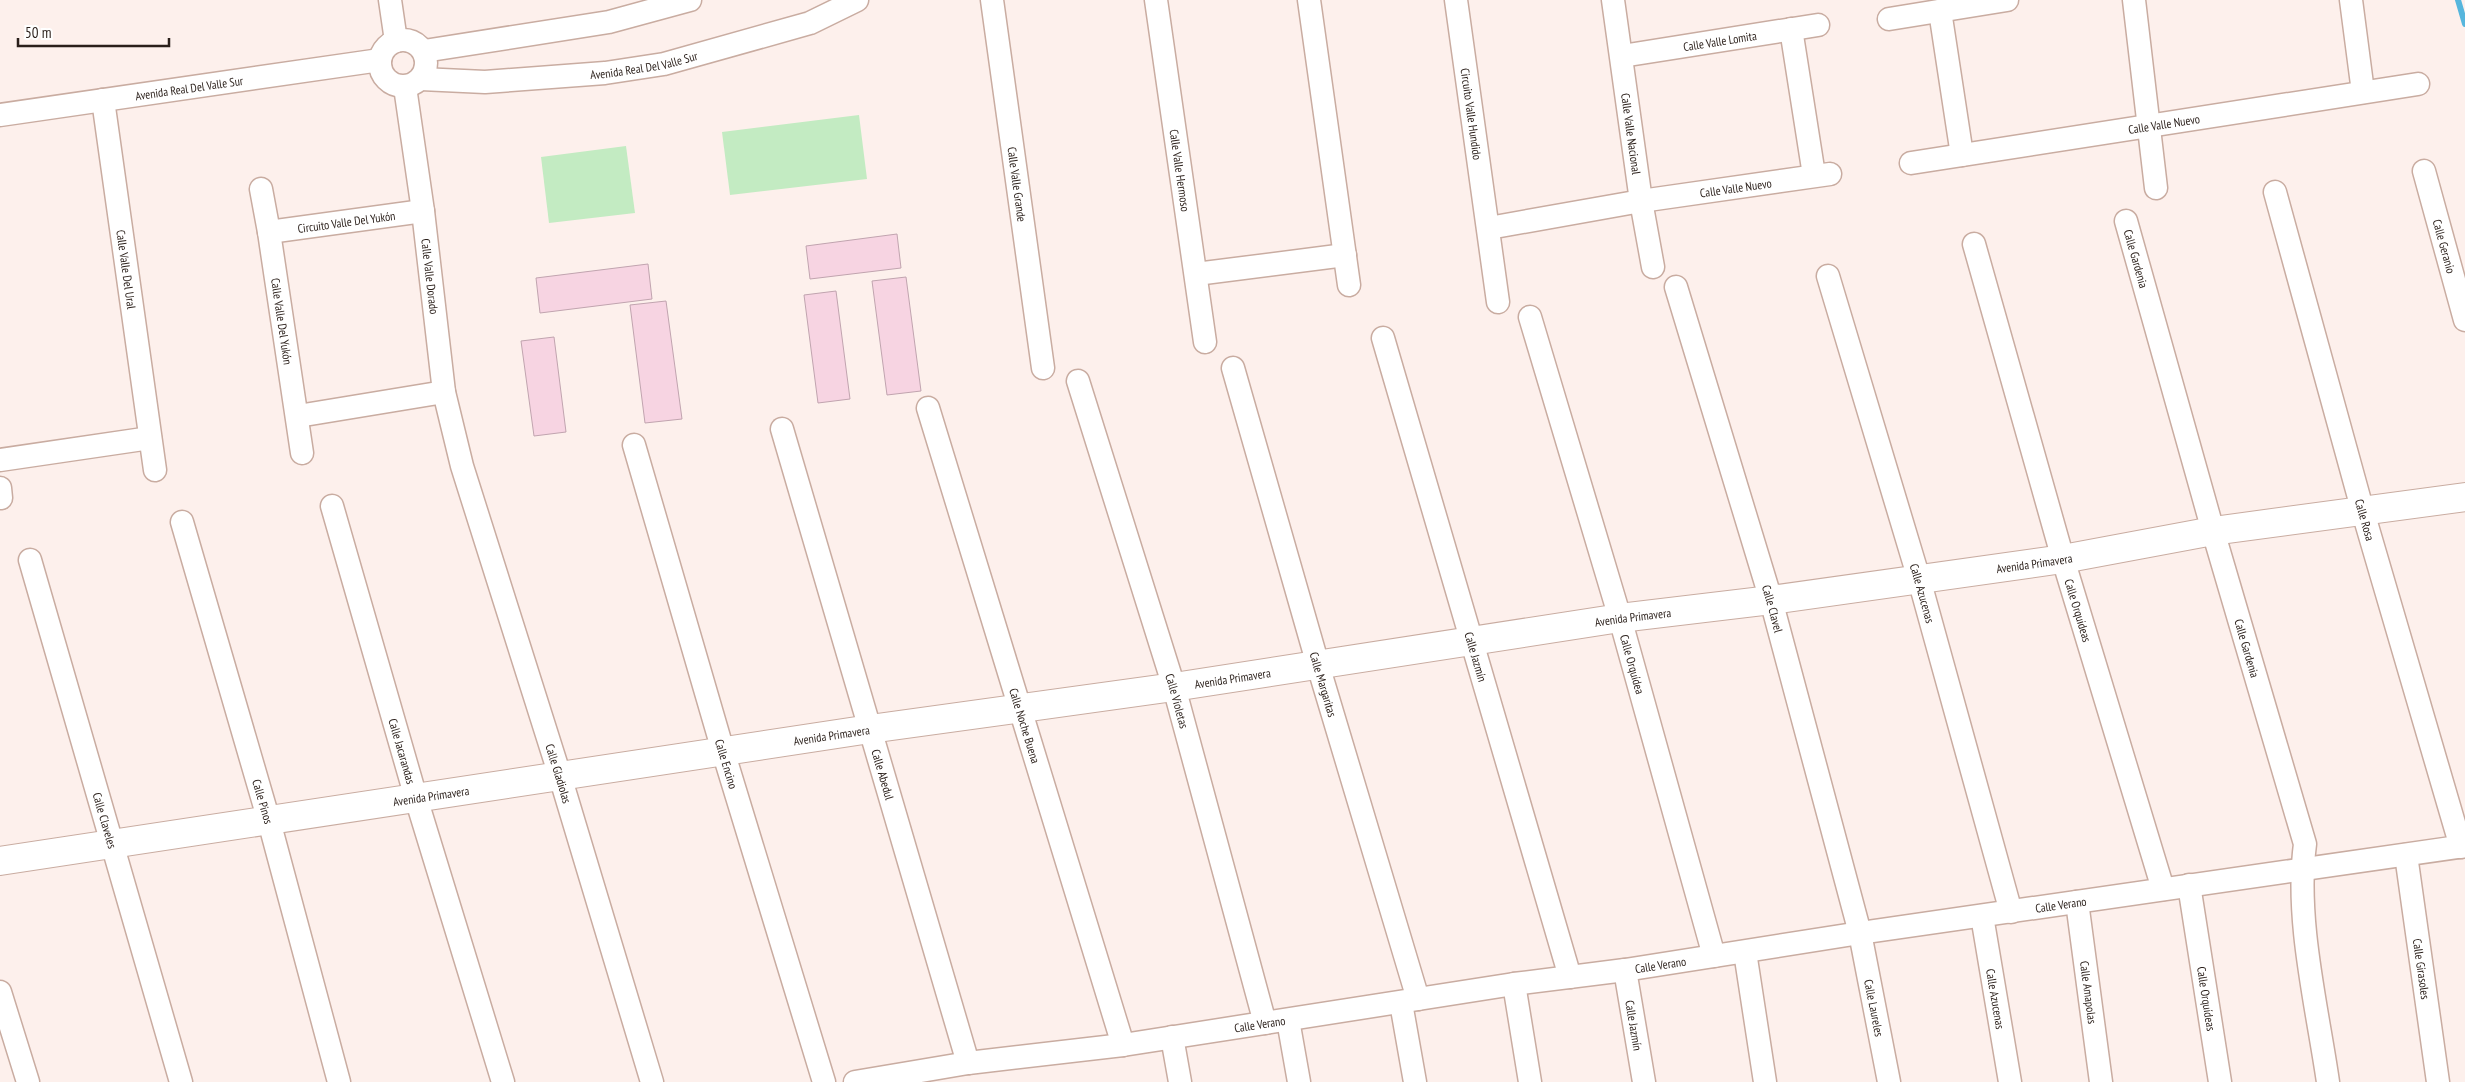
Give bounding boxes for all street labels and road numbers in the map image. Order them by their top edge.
street label: Calle Valle Lomita [1682,27,1758,54]
street label: Avenida Real Del Valle Sur [590,47,700,82]
street label: Circuito Valle Hundido [1458,67,1486,161]
street label: Avenida Real Del Valle Sur [134,72,245,103]
street label: Calle Valle Nacional [1619,92,1645,176]
street label: Calle Valle Nuevo [2127,111,2201,137]
street label: Calle Valle Hermoso [1167,128,1194,212]
street label: Calle Valle Grande [1005,146,1030,223]
street label: Calle Valle Nuevo [1699,175,1772,200]
street label: Circuito Valle Del Yukón [296,207,396,236]
street label: Calle Geranio [2430,218,2459,275]
street label: Calle Gardenia [2121,228,2152,290]
street label: Calle Valle Del Ural [114,229,140,310]
street label: Calle Valle Dorado [419,238,442,315]
street label: Calle Valle Del Yukón [268,277,296,366]
street label: Calle Rosa [2352,497,2379,543]
street label: Avenida Primavera [1995,550,2074,576]
street label: Calle Azucenas [1907,562,1938,625]
street label: Calle Orquídeas [2062,577,2095,644]
street label: Calle Clavel [1759,583,1787,634]
street label: Avenida Primavera [1594,604,1672,629]
street label: Calle Gardenia [2232,617,2263,679]
street label: Calle Jazmín [1462,630,1491,683]
street label: Calle Orquídea [1617,633,1648,696]
street label: Calle Margaritas [1307,650,1341,719]
street label: Avenida Primavera [1193,665,1272,691]
street label: Calle Violetas [1163,672,1192,730]
street label: Calle Noche Buena [1007,686,1044,765]
street label: Calle Jacarandas [386,717,419,786]
street label: Avenida Primavera [792,722,871,748]
street label: Calle Encino [712,737,742,790]
street label: Calle Gladiolas [543,742,575,805]
street label: Calle Abedul [869,747,898,802]
street label: Calle Pinos [250,777,277,825]
street label: Avenida Primavera [392,782,470,809]
street label: Calle Claveles [90,790,121,850]
street label: Calle Verano [2034,893,2087,915]
street label: Calle Girasoles [2410,938,2434,1000]
street label: Calle Verano [1634,953,1687,976]
street label: Calle Amapolas [2077,960,2101,1025]
street label: Calle Orquídeas [2194,965,2219,1032]
street label: Calle Azucenas [1983,967,2008,1030]
street label: Calle Laureles [1862,978,1887,1038]
street label: Calle Jazmín [1623,999,1646,1052]
street label: Calle Verano [1233,1012,1286,1035]

